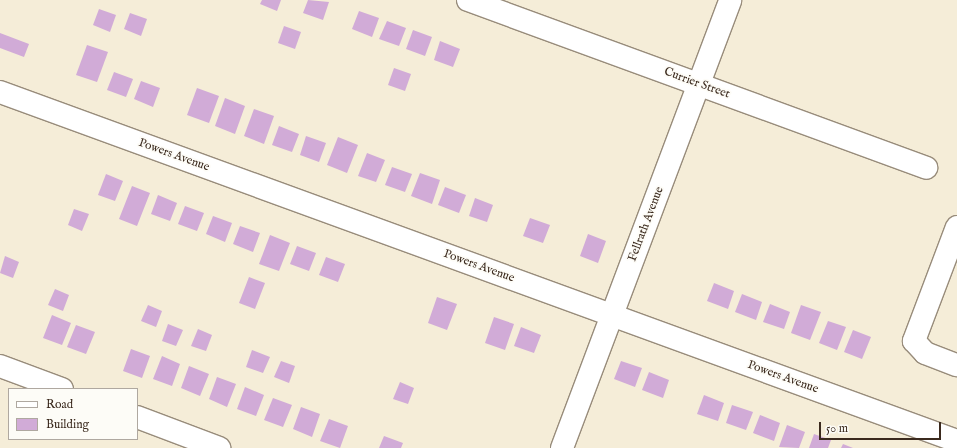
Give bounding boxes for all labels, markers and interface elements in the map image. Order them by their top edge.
street label: Currier Street [662,64,732,102]
street label: Powers Avenue [137,136,211,174]
street label: Fellrath Avenue [625,185,667,263]
street label: Powers Avenue [442,247,516,285]
street label: Powers Avenue [746,358,820,396]
legend [8,388,138,440]
text: Road [46,397,73,412]
scale bar [821,414,943,440]
text: Building [46,417,89,432]
text: 50 m [826,421,848,436]

